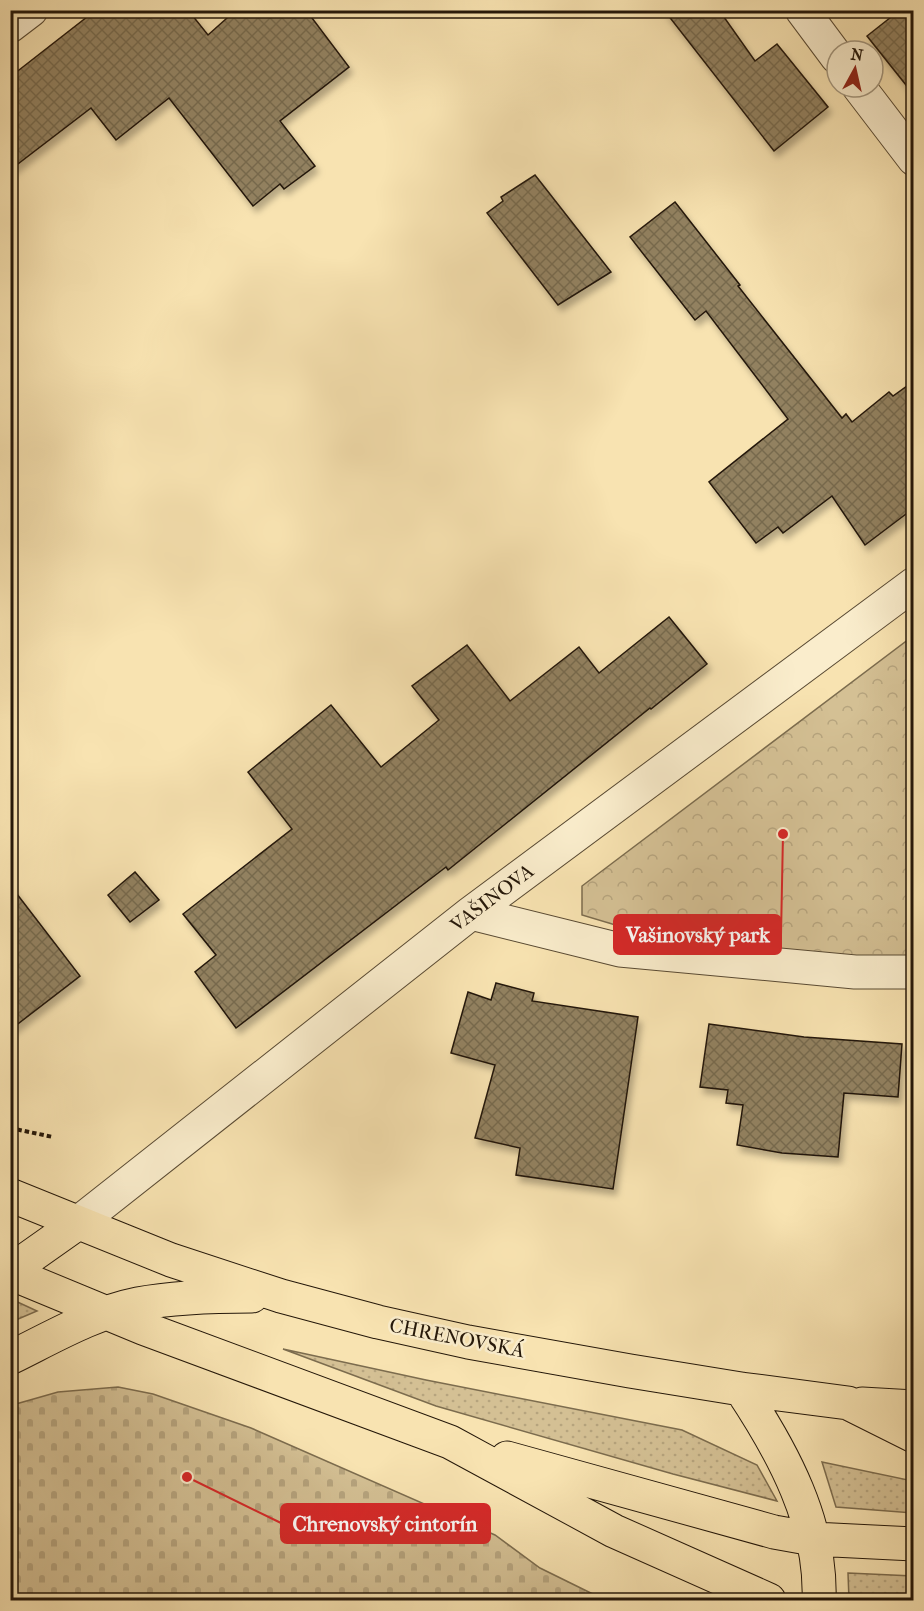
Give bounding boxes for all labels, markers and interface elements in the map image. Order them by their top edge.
north arrow [825,39,885,99]
text: N [850,44,865,65]
street label: VAŠINOVA [445,858,539,937]
callout: Vašinovský park [614,915,781,954]
text: Vašinovský park [625,923,771,947]
street label: CHRENOVSKÁ [387,1313,528,1363]
callout: Chrenovský cintorín [281,1504,490,1543]
text: Chrenovský cintorín [292,1512,478,1536]

